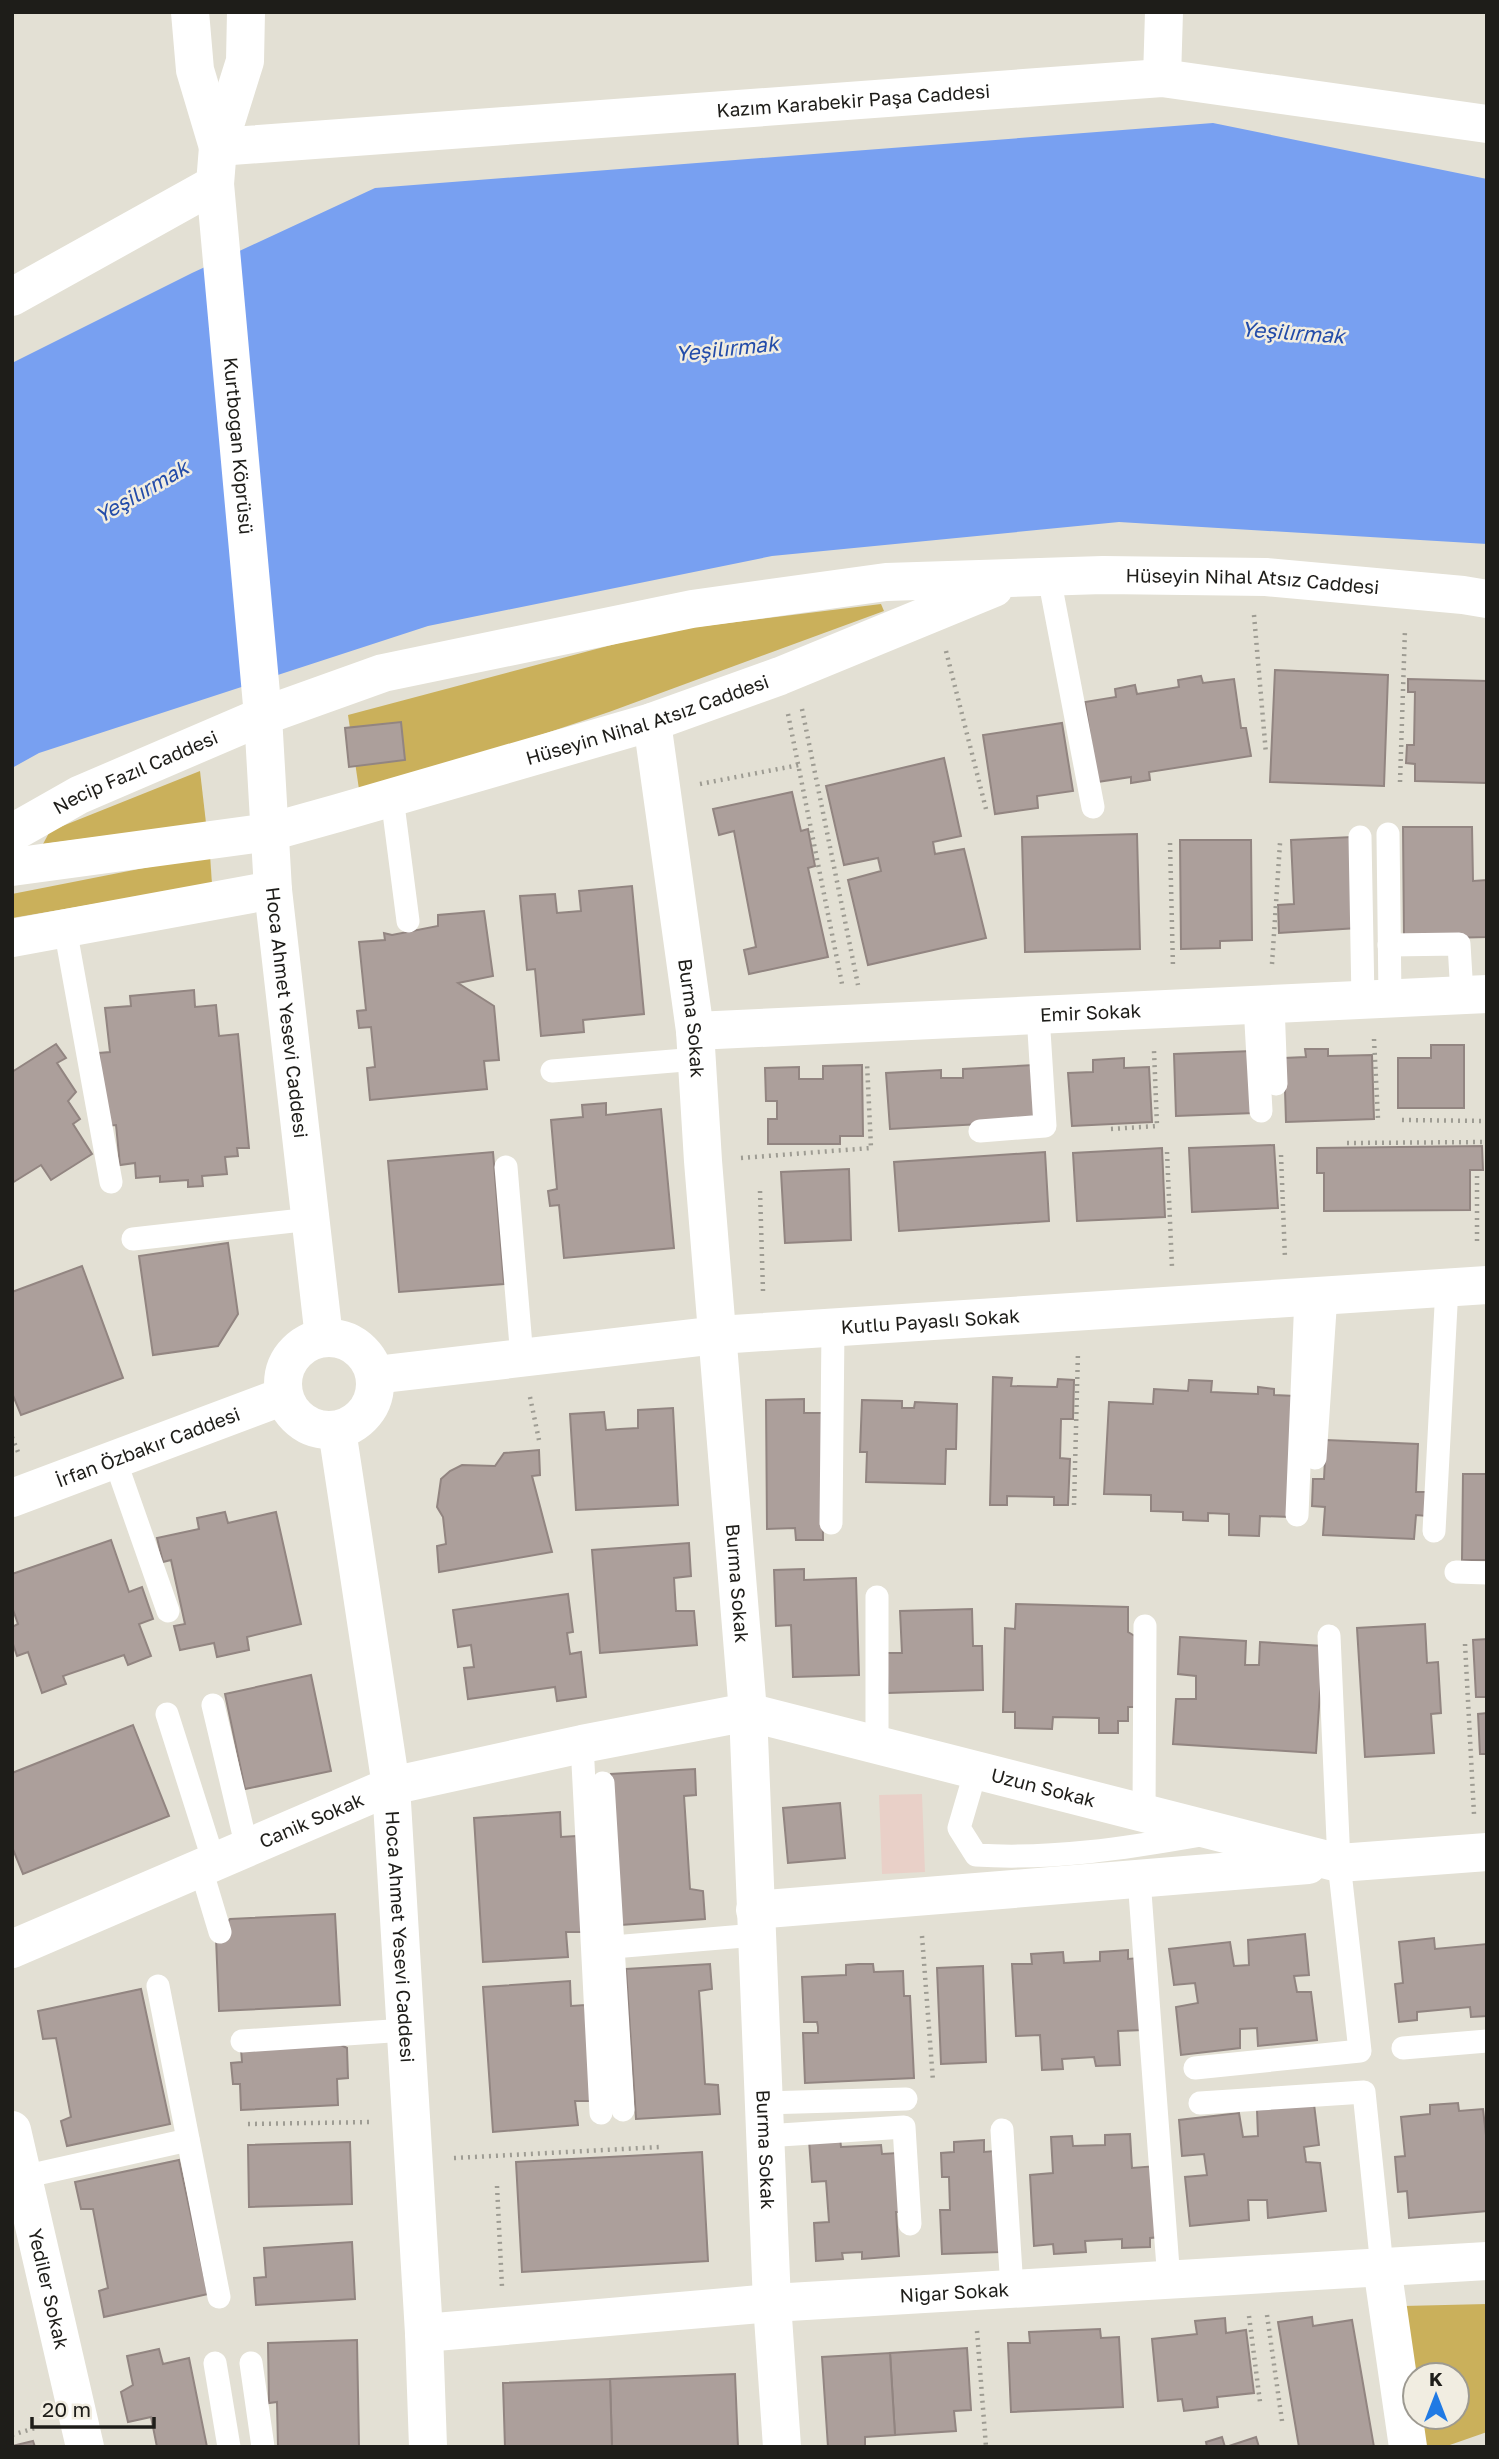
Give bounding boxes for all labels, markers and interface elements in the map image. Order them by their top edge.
street label: Kazım Karabekir Paşa Caddesi [716,79,991,122]
water label: Yeşilırmak [1241,315,1348,349]
water label: Yeşilırmak [674,329,782,366]
street label: Kurtboğan Köprüsü [220,356,259,535]
water label: Yeşilırmak [90,453,195,528]
street label: Hüseyin Nihal Atsız Caddesi [1125,563,1380,598]
street label: Hüseyin Nihal Atsız Caddesi [523,669,772,769]
street label: Necip Fazıl Caddesi [49,725,221,818]
street label: Hoca Ahmet Yesevi Caddesi [262,886,313,1139]
street label: Burma Sokak [674,957,710,1079]
street label: Emir Sokak [1039,998,1142,1026]
street label: Kutlu Payaslı Sokak [840,1303,1021,1338]
street label: İrfan Özbakır Caddesi [52,1402,243,1492]
street label: Burma Sokak [722,1523,754,1644]
street label: Uzun Sokak [989,1763,1098,1811]
street label: Canik Sokak [255,1787,367,1852]
street label: Hoca Ahmet Yesevi Caddesi [382,1810,420,2063]
street label: Burma Sokak [752,2089,780,2210]
street label: Yediler Sokak [24,2226,74,2352]
street label: Nigar Sokak [899,2277,1010,2306]
north arrow [1401,2361,1471,2431]
text: K [1429,2367,1443,2390]
scale bar [32,2386,154,2430]
text: 20 m [42,2396,91,2422]

